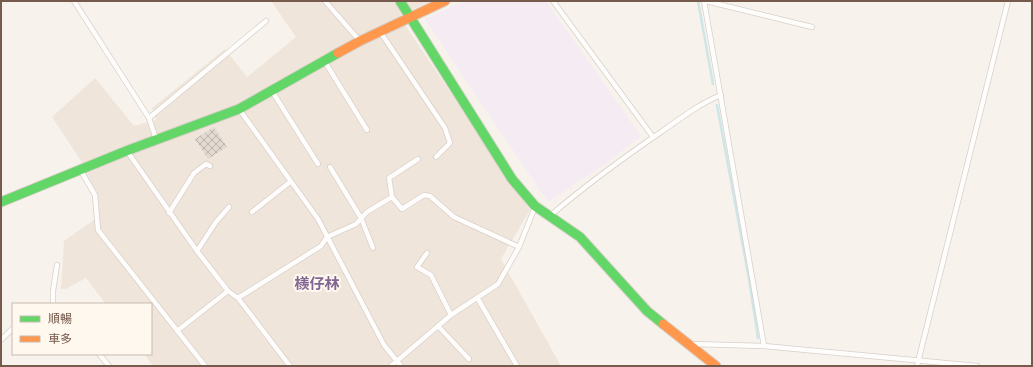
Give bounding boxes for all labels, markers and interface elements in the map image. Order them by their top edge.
district label: 檨仔林 [294,273,340,294]
legend [12,303,152,355]
text: 順暢 [48,311,72,327]
text: 車多 [48,331,72,347]

